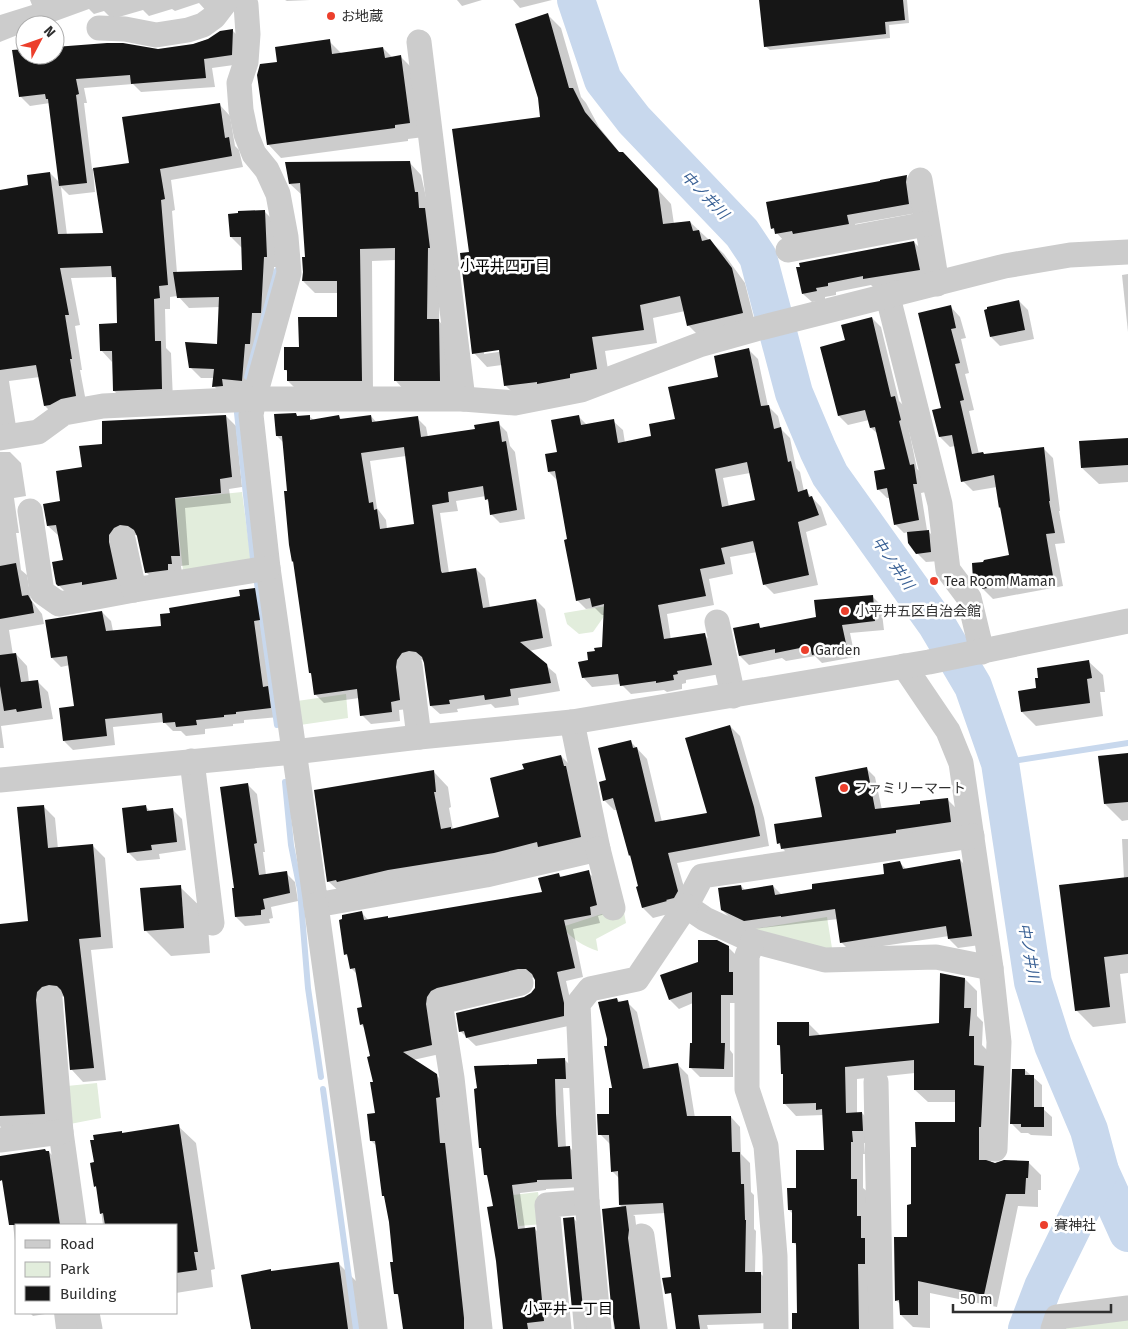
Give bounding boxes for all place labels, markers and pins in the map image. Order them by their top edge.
place label: お地蔵 [341,8,383,25]
marker: お地蔵 [325,10,337,22]
place label: Tea Room Maman [944,573,1056,590]
marker: Tea Room Maman [928,575,940,587]
place label: 小平井五区自治会館 [855,603,981,620]
marker: 小平井五区自治会館 [839,605,851,617]
place label: Garden [815,642,861,659]
marker: Garden [799,644,811,656]
place label: ファミリーマート [854,780,966,797]
marker: ファミリーマート [838,782,850,794]
place label: 賽神社 [1054,1217,1096,1234]
marker: 賽神社 [1038,1219,1050,1231]

